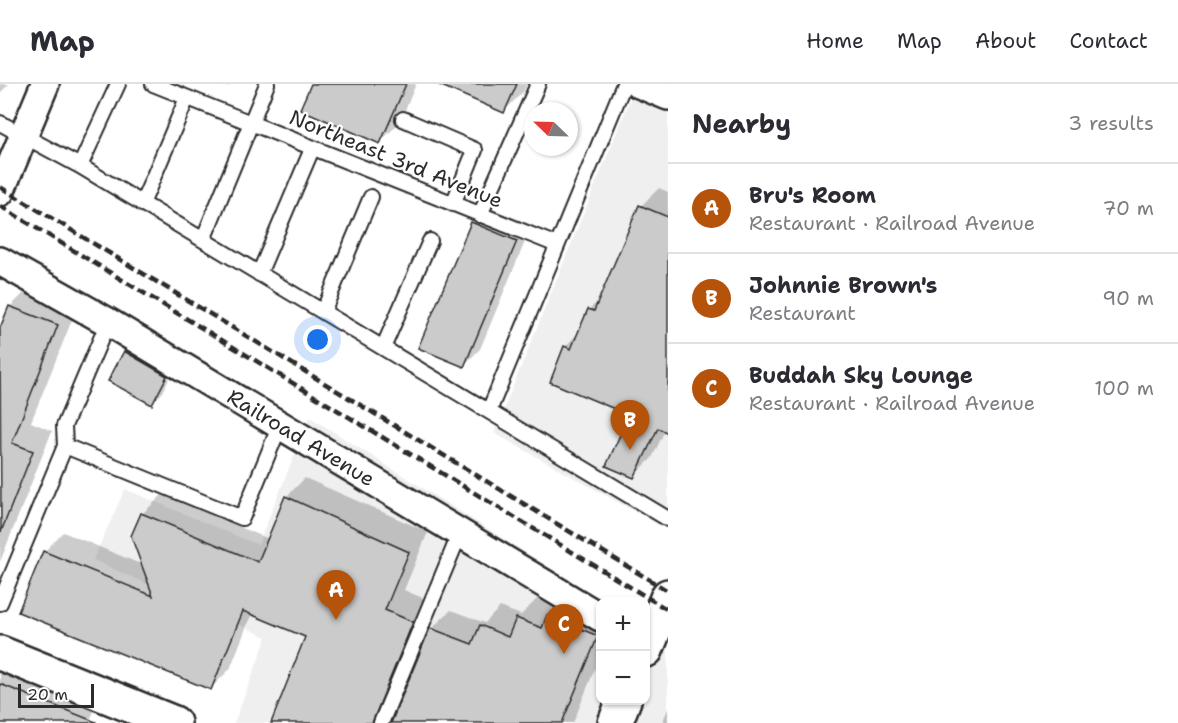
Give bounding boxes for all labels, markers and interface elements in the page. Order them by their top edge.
text: Map [30,22,95,60]
text: Home [806,27,864,55]
text: Map [897,27,942,55]
text: About [975,27,1036,55]
text: Contact [1069,27,1148,55]
north arrow [524,102,578,156]
street label: Northeast 3rd Avenue [285,103,507,215]
text: Nearby [692,106,791,141]
text: 3 results [1068,110,1154,136]
text: Bru's Room [749,181,876,210]
text: A [704,195,719,221]
text: 70 m [1102,195,1154,221]
text: Restaurant · Railroad Avenue [749,210,1035,236]
text: Johnnie Brown's [749,271,937,300]
text: B [705,285,718,311]
text: 90 m [1102,285,1154,311]
text: Restaurant [749,300,856,326]
your location [303,325,332,354]
text: Buddah Sky Lounge [749,361,973,390]
text: C [705,375,718,401]
text: 100 m [1094,375,1154,401]
street label: Railroad Avenue [222,383,380,493]
text: Restaurant · Railroad Avenue [749,390,1035,416]
pin: B [610,400,650,450]
pin: A [316,570,356,620]
map controls [596,597,650,705]
button: + [596,597,650,651]
pin: C [544,604,584,654]
button: − [596,651,650,705]
scale bar [18,681,94,708]
text: 20 m [27,684,68,705]

